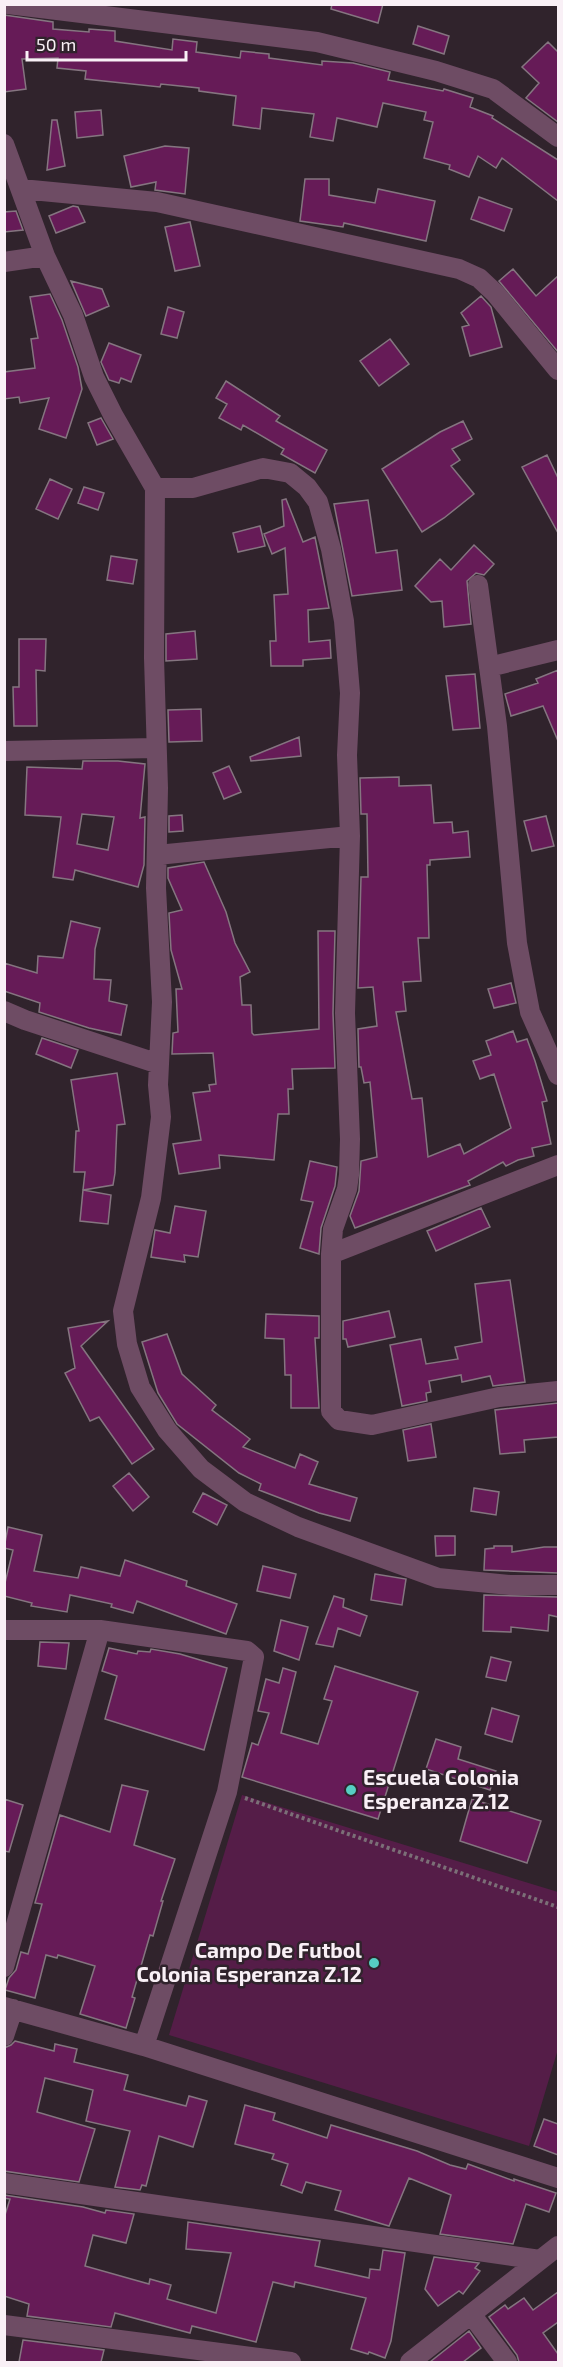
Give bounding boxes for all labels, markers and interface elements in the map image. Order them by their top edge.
scale bar [27,24,186,62]
text: 50 m [36,33,76,55]
place label: Escuela Colonia Esperanza Z.12 [363,1764,519,1813]
marker: Escuela Colonia Esperanza Z.12 [344,1783,358,1797]
place label: Campo De Futbol Colonia Esperanza Z.12 [136,1937,362,1986]
marker: Campo De Futbol Colonia Esperanza Z.12 [367,1956,381,1970]

